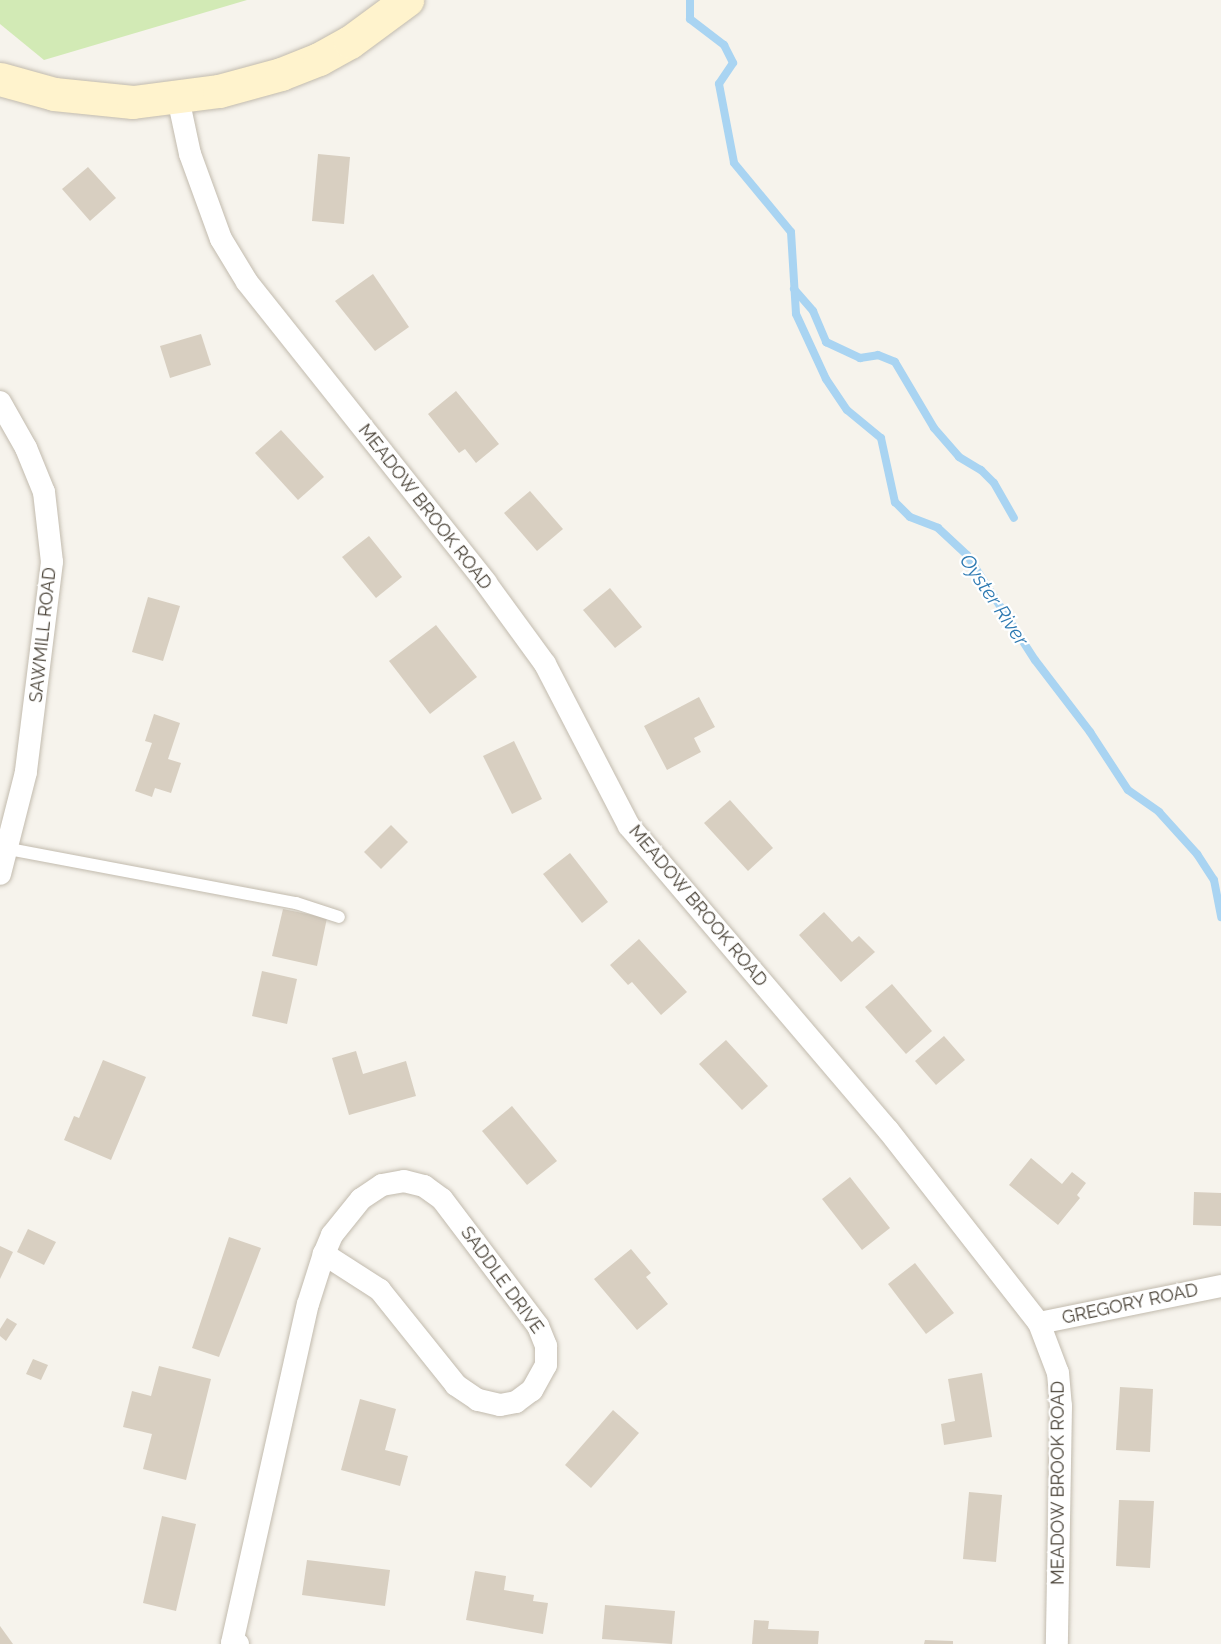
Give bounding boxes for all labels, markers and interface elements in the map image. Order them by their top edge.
street label: MEADOW BROOK ROAD [353,420,497,594]
water label: Oyster River [954,549,1034,651]
street label: SAWMILL ROAD [25,566,61,704]
street label: MEADOW BROOK ROAD [624,821,772,991]
street label: SADDLE DRIVE [456,1222,548,1338]
street label: GREGORY ROAD [1060,1279,1200,1329]
street label: MEADOW BROOK ROAD [1047,1380,1069,1586]

